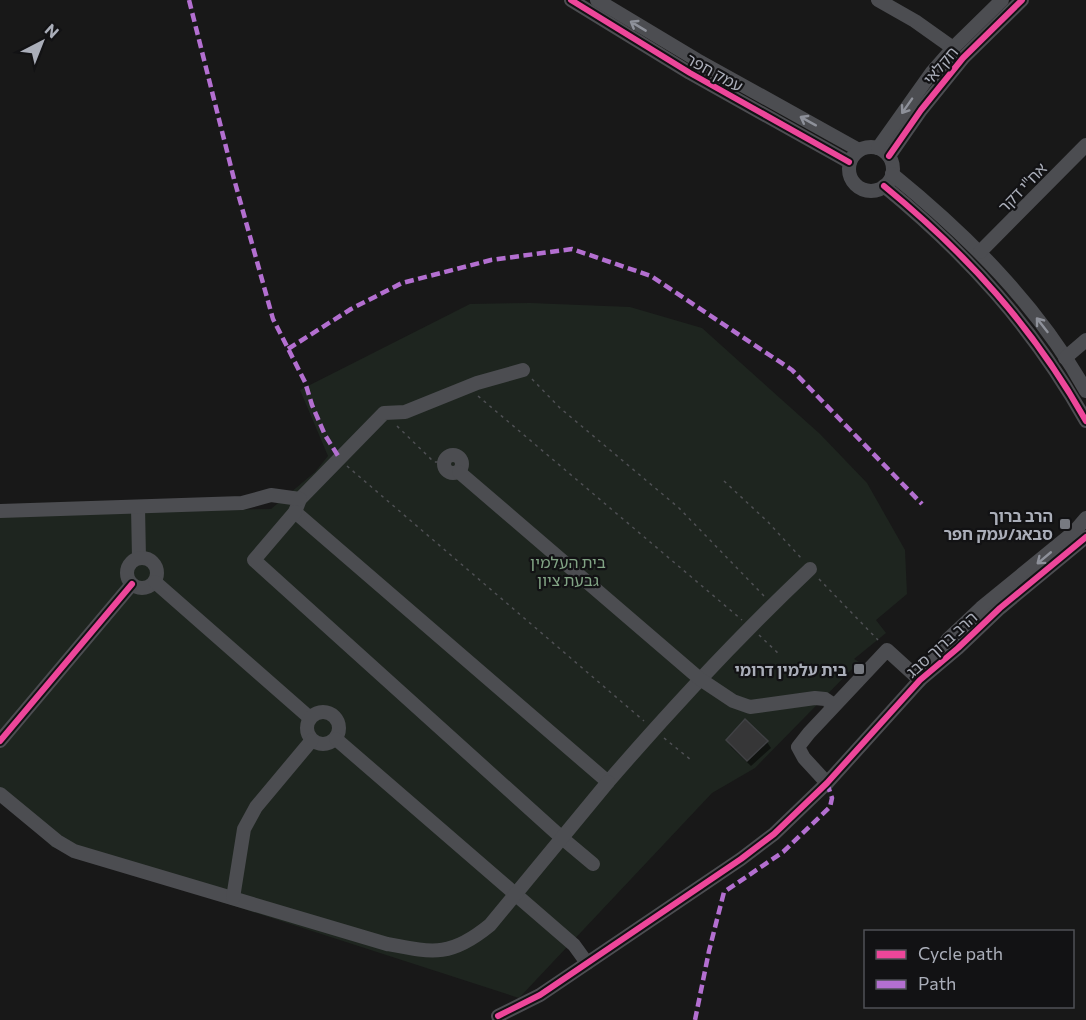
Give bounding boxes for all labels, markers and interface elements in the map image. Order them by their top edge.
north arrow [12,12,72,72]
text: N [42,19,63,42]
one-way arrow [630,19,647,31]
street label: חקלאי [919,42,961,88]
street label: עמק חפר [683,49,747,95]
one-way arrow [901,97,913,113]
one-way arrow [800,115,817,127]
street label: אח"י דקר [994,158,1050,216]
one-way arrow [1035,317,1048,333]
place label: הרב ברוך סבאג/עמק חפר [943,506,1053,543]
marker: הרב ברוך סבאג/עמק חפר [1058,517,1072,531]
one-way arrow [1037,551,1052,565]
park label: בית העלמין גבעת ציון [530,552,606,589]
street label: הרב ברוך סבג [902,607,980,681]
place label: בית עלמין דרומי [734,660,847,679]
marker: בית עלמין דרומי [852,662,866,676]
legend [864,930,1074,1008]
text: Cycle path [918,942,1003,964]
text: Path [918,972,956,994]

